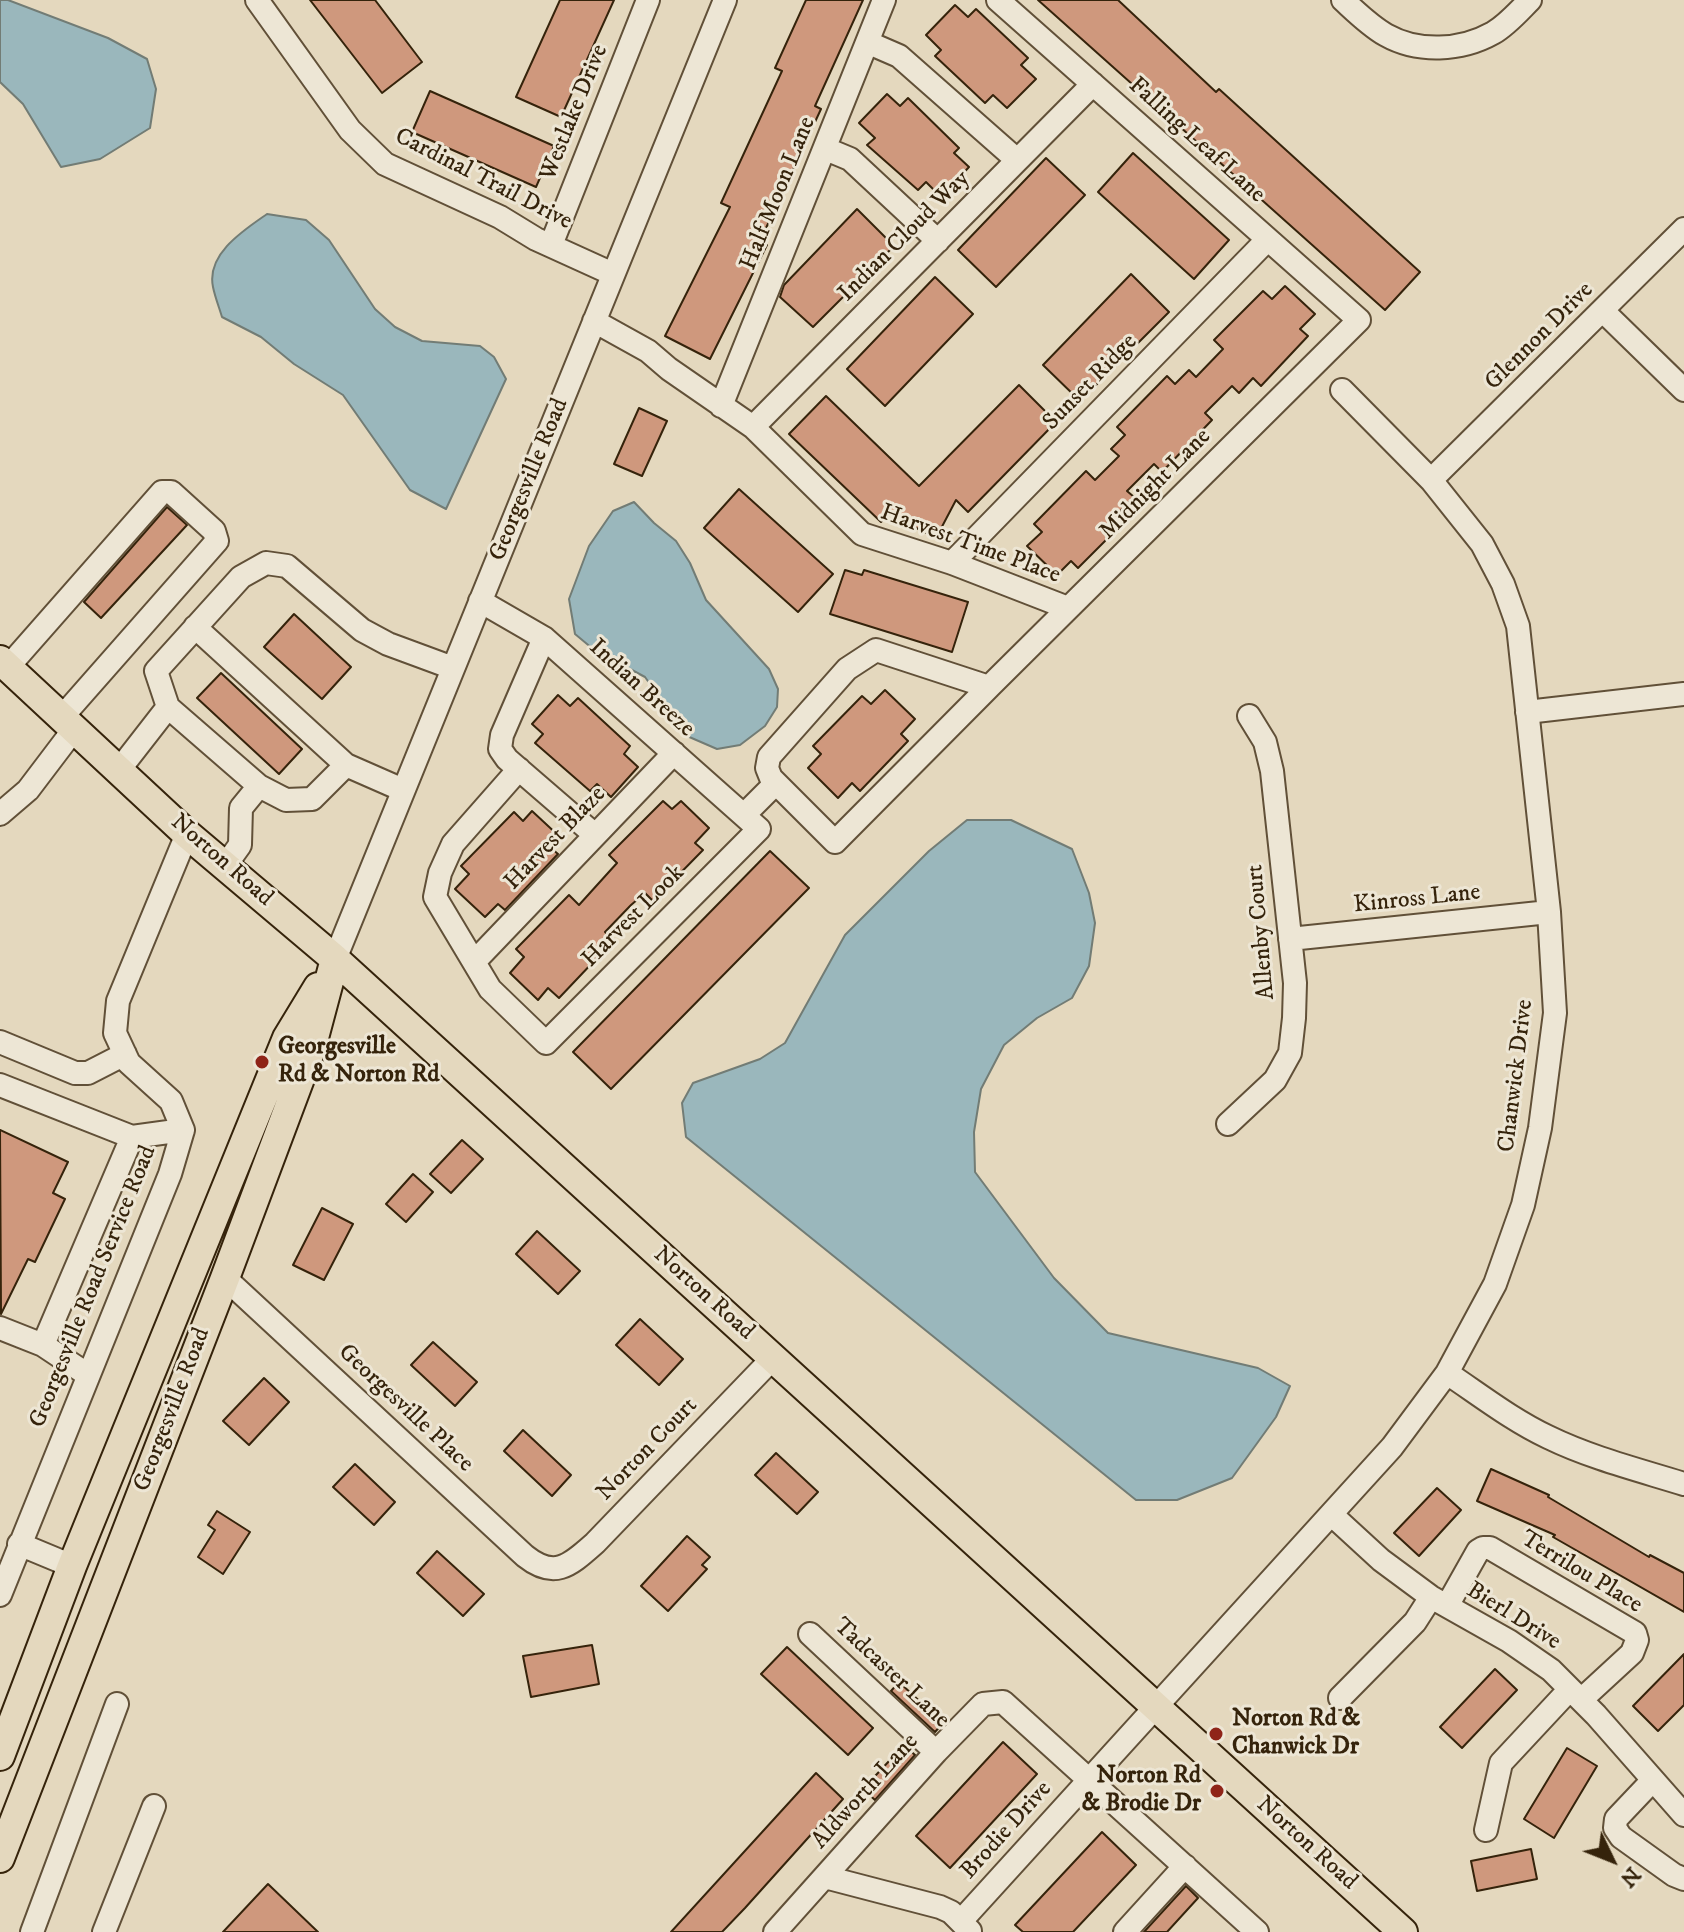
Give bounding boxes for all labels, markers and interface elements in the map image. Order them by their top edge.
street label: Westlake Drive [535,41,615,185]
street label: Falling Leaf Lane [1122,72,1270,210]
street label: Half Moon Lane [735,113,823,275]
street label: Cardinal Trail Drive [390,123,576,237]
street label: Indian Cloud Way [833,165,977,309]
street label: Glennon Drive [1480,277,1600,397]
street label: Sunset Ridge [1038,329,1144,437]
street label: Georgesville Road [484,395,576,565]
street label: Midnight Lane [1094,423,1218,547]
street label: Harvest Time Place [876,499,1064,591]
street label: Indian Breeze [582,634,700,744]
street label: Harvest Blaze [499,781,613,897]
street label: Norton Road [164,809,278,913]
street label: Harvest Look [577,860,691,974]
street label: Allenby Court [1242,863,1282,1001]
street label: Kinross Lane [1352,879,1482,921]
street label: Chanwick Drive [1493,998,1541,1154]
place label: Georgesville Rd & Norton Rd [278,1034,439,1090]
marker: Georgesville Rd & Norton Rd [253,1053,271,1071]
street label: Georgesville Road Service Road [24,1142,164,1432]
street label: Norton Road [646,1241,760,1347]
street label: Georgesville Road [129,1324,217,1496]
street label: Georgesville Place [331,1339,479,1479]
street label: Norton Court [592,1392,704,1508]
street label: Terrilou Place [1515,1525,1647,1621]
street label: Bierl Drive [1461,1577,1565,1657]
street label: Tadcaster Lane [827,1613,955,1735]
place label: Norton Rd & Chanwick Dr [1232,1706,1360,1762]
marker: Norton Rd & Chanwick Dr [1207,1725,1225,1743]
street label: Aldworth Lane [807,1728,925,1856]
place label: Norton Rd & Brodie Dr [1082,1763,1201,1819]
street label: Brodie Drive [955,1776,1059,1886]
marker: Norton Rd & Brodie Dr [1208,1782,1226,1800]
street label: Norton Road [1249,1791,1363,1897]
north arrow [1572,1820,1652,1900]
text: N [1614,1861,1646,1893]

